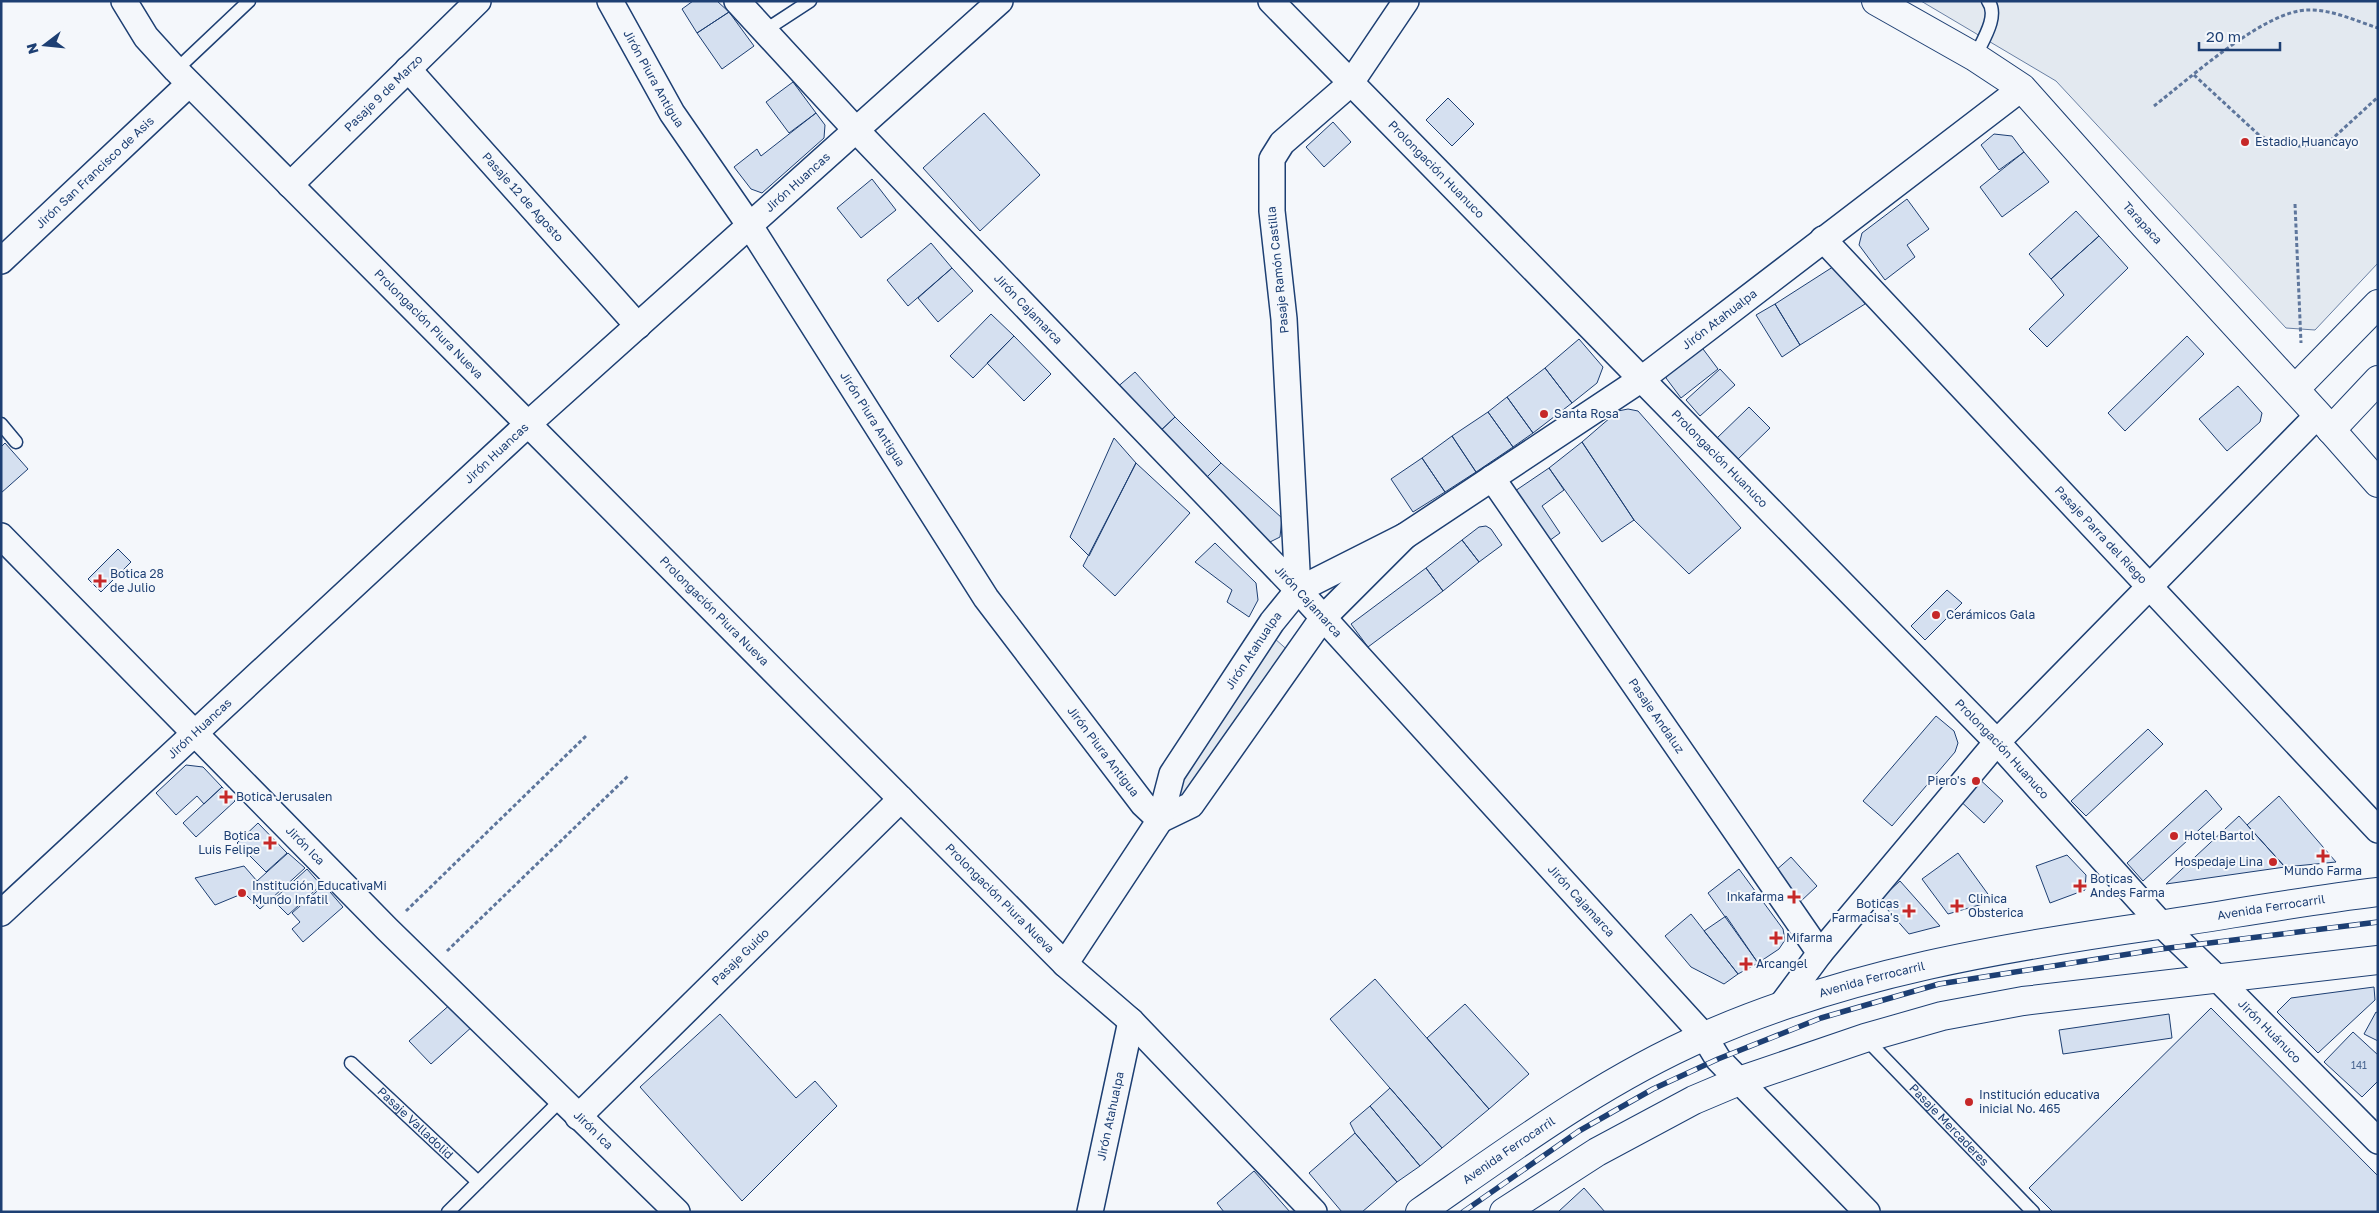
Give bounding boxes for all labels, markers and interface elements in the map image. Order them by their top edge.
north arrow [20,20,70,70]
scale bar [2199,20,2280,52]
street label: Jirón Piura Antigua [620,27,688,130]
text: 20 m [2206,27,2241,45]
text: N [22,41,42,56]
street label: Pasaje 9 de Marzo [341,51,426,135]
street label: Jirón San Francisco de Asis [32,113,157,231]
street label: Prolongación Huanuco [1385,117,1488,221]
place label: Estadio Huancayo [2255,134,2358,149]
marker: Estadio Huancayo [2239,136,2251,148]
street label: Pasaje 12 de Agosto [479,149,567,245]
street label: Jirón Huancas [762,149,833,215]
street label: Tarapaca [2120,198,2166,247]
street label: Pasaje Ramón Castilla [1263,206,1292,334]
street label: Prolongación Piura Nueva [371,266,487,382]
street label: Jirón Cajamarca [991,270,1066,347]
street label: Jirón Atahualpa [1679,286,1760,353]
street label: Jirón Piura Antigua [837,369,909,469]
place label: Santa Rosa [1554,406,1619,421]
street label: Prolongación Huanuco [1669,406,1771,511]
marker: Santa Rosa [1538,408,1550,420]
street label: Jirón Huancas [461,419,531,486]
street label: Pasaje Parra del Riego [2052,483,2151,587]
street label: Prolongación Piura Nueva [657,553,772,669]
street label: Jirón Cajamarca [1272,562,1345,640]
place label: Botica 28 de Julio [110,566,164,595]
marker: Botica 28 de Julio [94,575,106,587]
place label: Cerámicos Gala [1946,607,2035,622]
street label: Jirón Atahualpa [1222,608,1285,692]
marker: Cerámicos Gala [1930,609,1942,621]
street label: Pasaje Andaluz [1626,675,1688,756]
street label: Jirón Huancas [164,695,235,762]
street label: Prolongación Huanuco [1952,696,2053,802]
street label: Jirón Piura Antigua [1064,703,1143,799]
place label: Piero's [1927,773,1966,788]
marker: Piero's [1970,775,1982,787]
place label: Botica Jerusalen [236,789,332,804]
marker: Botica Jerusalen [220,791,232,803]
street label: Jirón Ica [283,822,328,868]
place label: Botica Luis Felipe [198,828,260,857]
place label: Hotel Bartol [2184,828,2255,843]
marker: Hotel Bartol [2168,830,2180,842]
marker: Botica Luis Felipe [264,837,276,849]
street label: Prolongación Piura Nueva [942,840,1058,956]
marker: Mundo Farma [2317,850,2329,862]
place label: Hospedaje Lina [2174,854,2263,869]
marker: Hospedaje Lina [2267,856,2279,868]
street label: Jirón Cajamarca [1545,861,1618,940]
place label: Mundo Farma [2284,863,2362,878]
place label: Boticas Andes Farma [2090,871,2165,900]
place label: Institución EducativaMi Mundo Infatil [252,878,387,907]
marker: Boticas Andes Farma [2074,880,2086,892]
marker: Institución EducativaMi Mundo Infatil [236,887,248,899]
place label: Inkafarma [1726,889,1784,904]
marker: Inkafarma [1788,891,1800,903]
place label: Clinica Obsterica [1968,891,2024,920]
street label: Avenida Ferrocarril [2216,891,2326,923]
place label: Boticas Farmacisa's [1831,896,1899,925]
marker: Clinica Obsterica [1950,899,1964,913]
marker: Boticas Farmacisa's [1903,905,1915,917]
street label: Pasaje Guido [708,925,772,988]
place label: Mifarma [1786,930,1833,945]
marker: Mifarma [1770,932,1782,944]
place label: Arcangel [1756,956,1808,971]
marker: Arcangel [1740,958,1752,970]
street label: Avenida Ferrocarril [1817,958,1926,1000]
street label: Jirón Huánuco [2235,996,2305,1066]
house number: 141 [2351,1059,2367,1071]
street label: Jirón Atahualpa [1093,1070,1127,1162]
street label: Pasaje Mercaderes [1906,1081,1992,1169]
street label: Pasaje Valladolid [374,1084,457,1162]
place label: Institución educativa inicial No. 465 [1979,1087,2100,1116]
marker: Institución educativa inicial No. 465 [1963,1096,1975,1108]
street label: Jirón Ica [571,1107,616,1152]
street label: Avenida Ferrocarril [1459,1113,1558,1187]

